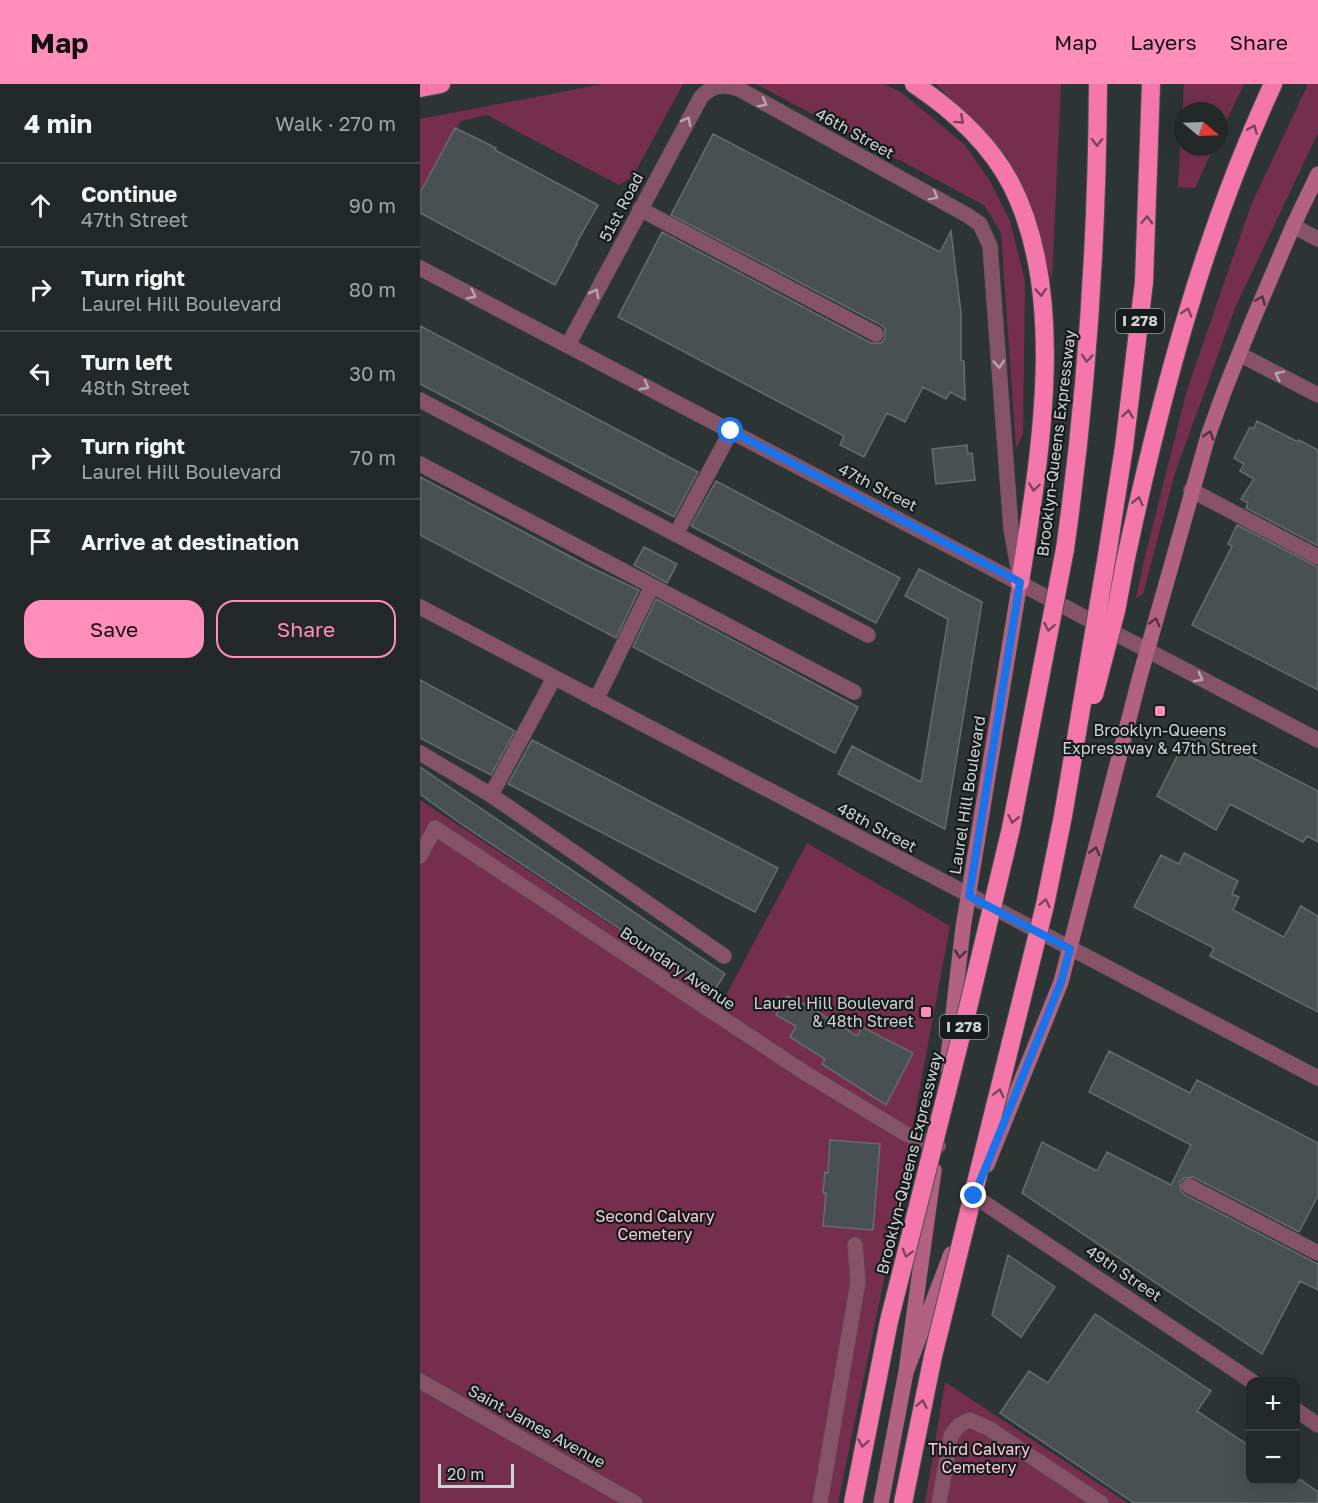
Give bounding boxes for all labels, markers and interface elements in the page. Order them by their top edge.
text: Map [30,26,88,59]
text: Map [1054,29,1097,55]
text: Layers [1130,29,1197,55]
text: Share [1230,29,1288,55]
one-way arrow [757,95,768,107]
north arrow [1174,102,1228,156]
street label: 46th Street [812,103,898,163]
text: 4 min [24,108,92,139]
text: Walk · 270 m [275,111,396,135]
one-way arrow [953,113,964,124]
one-way arrow [680,117,691,128]
one-way arrow [1246,124,1258,135]
one-way arrow [1091,138,1103,147]
street label: 51st Road [595,169,647,245]
text: Continue [81,180,177,207]
icon: ahead [24,189,57,222]
one-way arrow [928,189,938,201]
text: 90 m [349,193,396,217]
text: 47th Street [81,207,188,231]
one-way arrow [1141,216,1154,225]
text: Turn right [81,264,185,291]
icon: right [24,273,57,306]
text: 80 m [349,277,396,301]
one-way arrow [466,288,476,299]
one-way arrow [1034,288,1047,297]
one-way arrow [588,289,599,300]
text: Laurel Hill Boulevard [81,291,282,315]
one-way arrow [1254,296,1266,307]
one-way arrow [1180,307,1192,318]
road number: I 278 [1116,309,1164,333]
street label: Brooklyn-Queens Expressway [1032,329,1080,557]
text: Turn left [81,348,172,375]
one-way arrow [1081,354,1094,363]
icon: left [24,357,57,390]
one-way arrow [992,360,1005,369]
text: 30 m [349,361,396,385]
one-way arrow [1274,370,1285,382]
text: 48th Street [81,375,190,399]
one-way arrow [638,379,649,390]
one-way arrow [1122,410,1134,419]
route start [717,417,743,443]
one-way arrow [1202,430,1214,441]
text: Turn right [81,432,185,459]
icon: right [24,441,57,474]
text: 70 m [350,445,396,469]
text: Laurel Hill Boulevard [81,459,282,483]
street label: 47th Street [835,459,921,515]
one-way arrow [1029,482,1041,491]
one-way arrow [1131,496,1144,506]
icon: arrive [24,525,57,558]
text: Arrive at destination [81,528,299,555]
button: Save [24,600,204,658]
button: Share [216,600,396,658]
one-way arrow [1148,617,1160,628]
one-way arrow [1043,622,1056,632]
one-way arrow [1193,671,1203,682]
marker: Brooklyn-Queens Expressway & 47th Street [1153,704,1167,718]
street label: Laurel Hill Boulevard [945,714,989,876]
place label: Brooklyn-Queens Expressway & 47th Street [1062,720,1258,758]
street label: 48th Street [834,798,920,856]
one-way arrow [1007,813,1020,823]
one-way arrow [1087,846,1100,856]
one-way arrow [1038,899,1051,909]
street label: Boundary Avenue [616,922,740,1014]
one-way arrow [954,949,967,959]
place label: Laurel Hill Boulevard & 48th Street [753,993,914,1031]
marker: Laurel Hill Boulevard & 48th Street [919,1005,933,1019]
road number: I 278 [940,1015,988,1039]
street label: Brooklyn-Queens Expressway [872,1050,946,1276]
one-way arrow [992,1088,1005,1098]
route end [960,1182,986,1208]
park label: Second Calvary Cemetery [595,1206,715,1244]
street label: 49th Street [1082,1240,1166,1306]
one-way arrow [902,1247,914,1258]
map controls [1246,1377,1300,1485]
button: + [1246,1377,1300,1431]
street label: Saint James Avenue [465,1380,609,1472]
one-way arrow [915,1400,928,1410]
button: − [1246,1431,1300,1485]
one-way arrow [858,1438,870,1448]
park label: Third Calvary Cemetery [928,1439,1030,1477]
scale bar [438,1461,514,1488]
text: 20 m [447,1464,484,1484]

